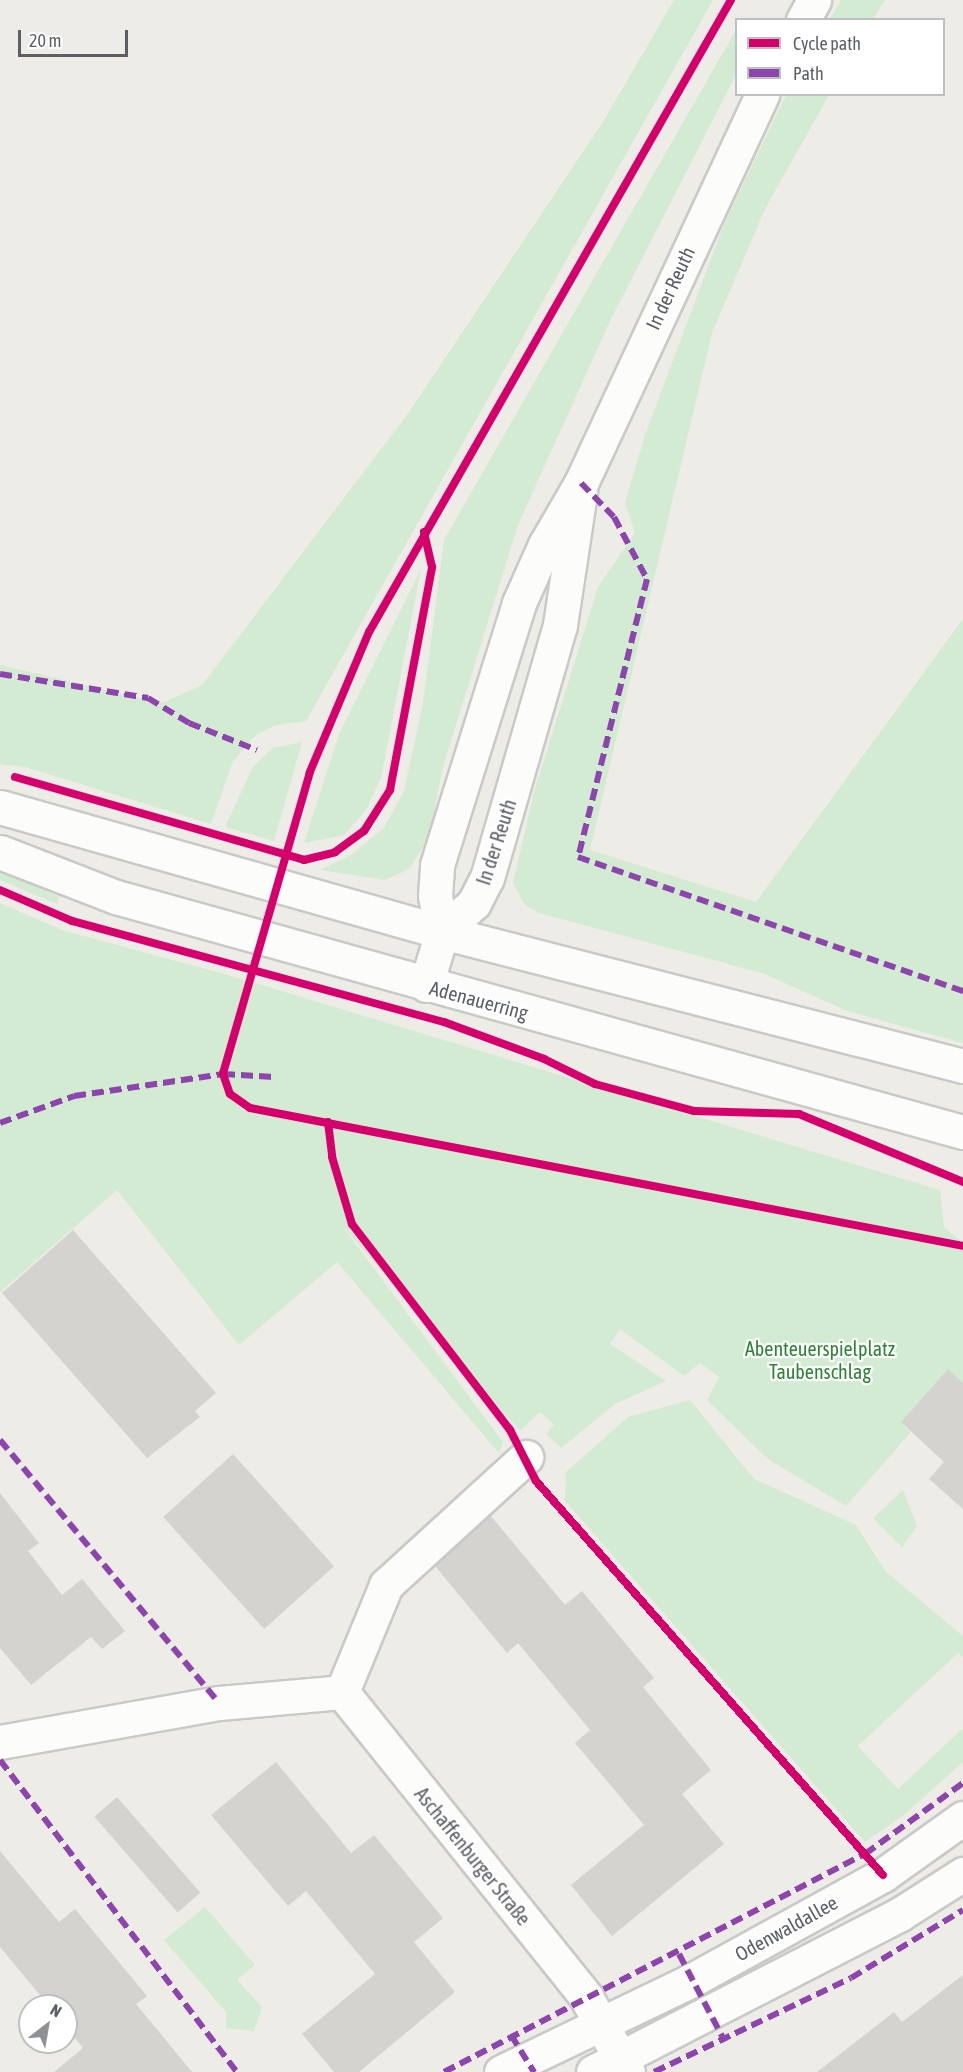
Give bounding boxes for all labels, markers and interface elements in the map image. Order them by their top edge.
scale bar [21,18,130,56]
legend [735,18,945,96]
text: 20 m [29,30,61,51]
text: Cycle path [793,33,861,54]
text: Path [793,63,824,84]
street label: In der Reuth [640,243,700,333]
street label: In der Reuth [471,796,521,888]
street label: Adenauerring [427,975,531,1025]
park label: Abenteuerspielplatz Taubenschlag [745,1336,895,1383]
street label: Aschaffenburger Straße [410,1782,536,1930]
street label: Odenwaldallee [731,1890,841,1966]
north arrow [18,1994,78,2054]
text: N [48,2000,65,2020]

